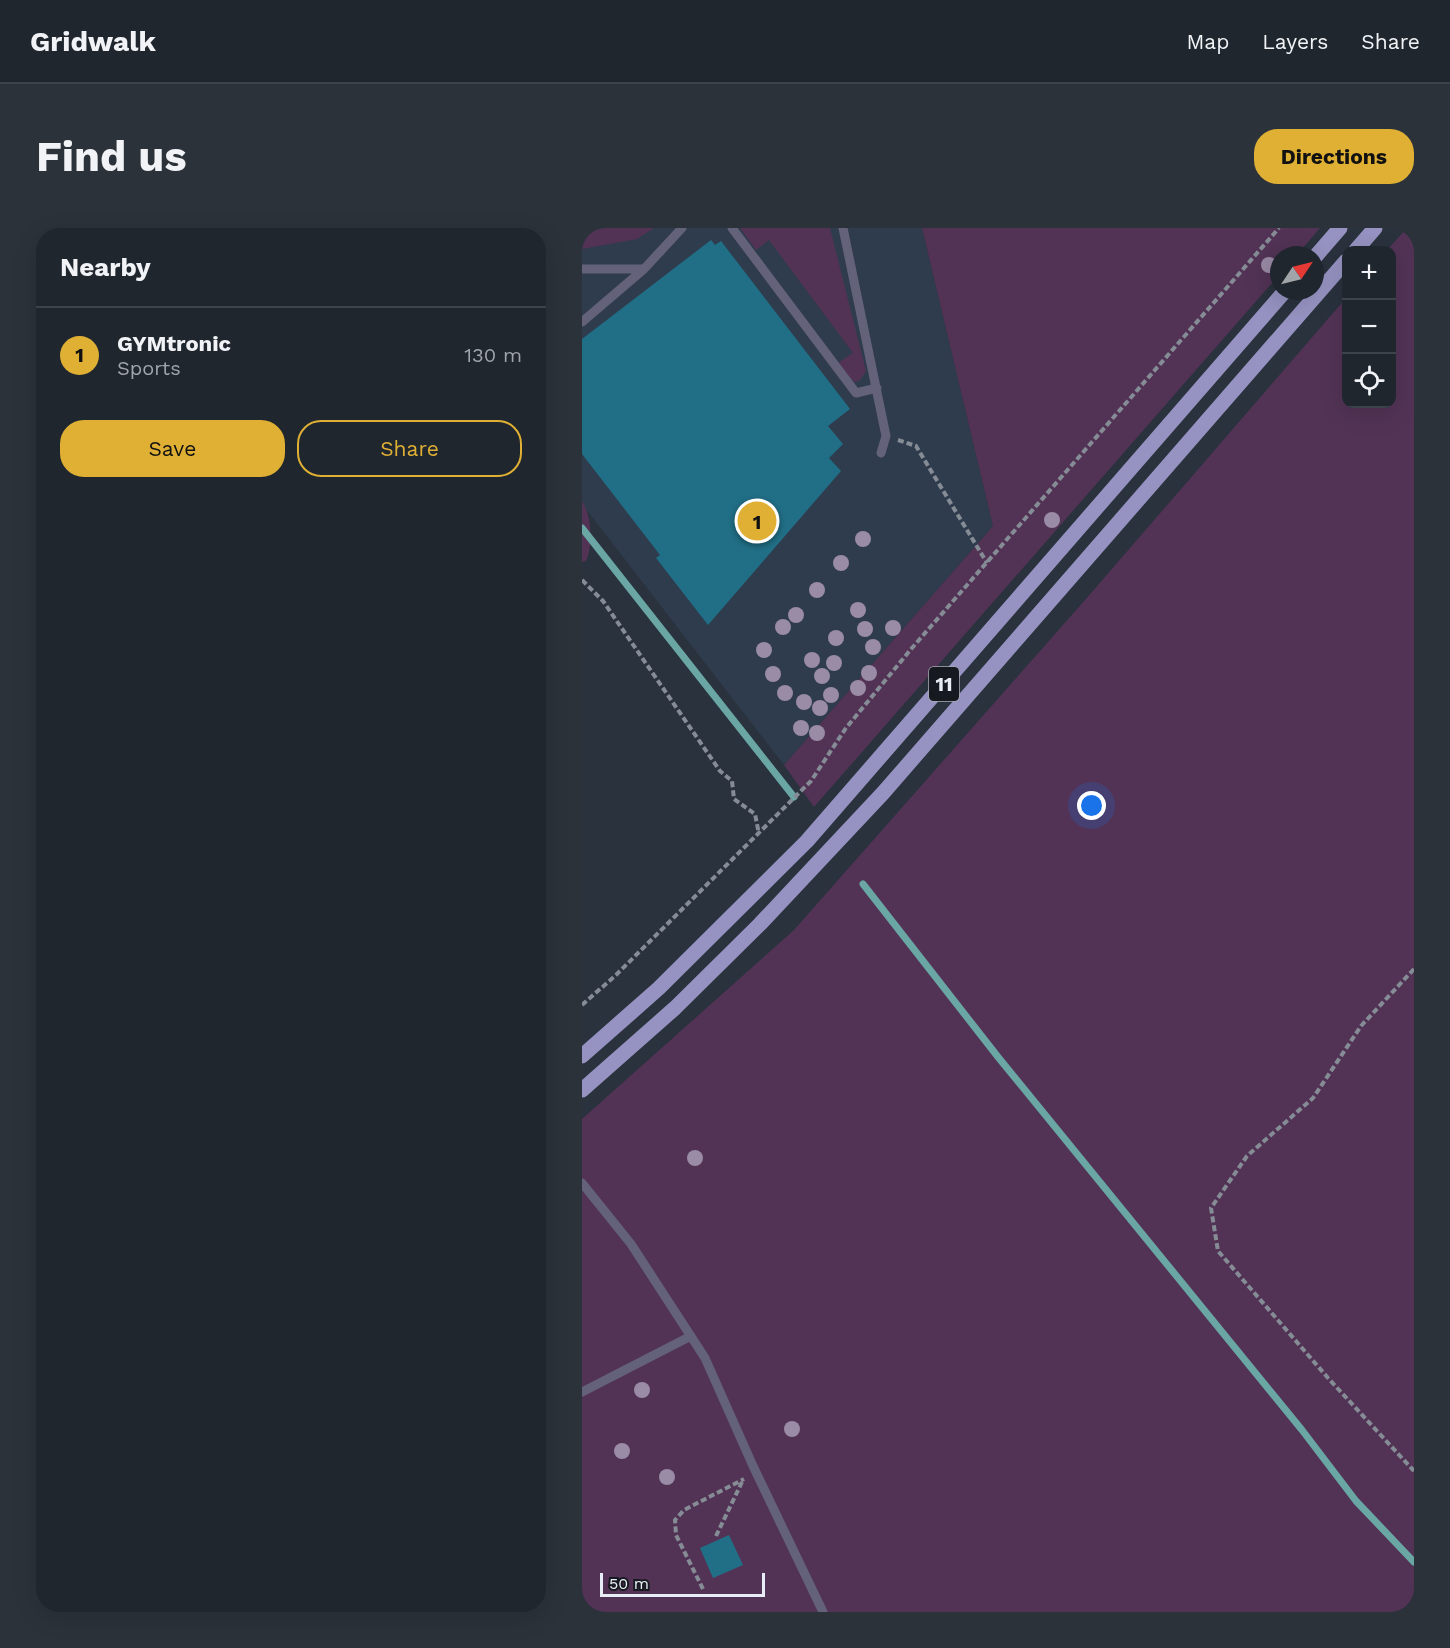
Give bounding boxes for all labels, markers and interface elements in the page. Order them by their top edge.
text: Gridwalk [30,25,156,58]
text: Map [1186,29,1229,54]
text: Layers [1262,29,1328,54]
text: Share [1361,29,1420,54]
button: Directions [1254,129,1414,184]
text: Find us [36,132,187,181]
north arrow [1270,246,1324,300]
map controls [1342,246,1396,408]
button: + [1342,246,1396,300]
text: Nearby [60,252,151,282]
button: − [1342,300,1396,354]
text: GYMtronic [117,331,231,356]
text: 1 [75,343,84,367]
text: 130 m [464,343,522,367]
button: locate [1342,354,1396,408]
text: Sports [117,356,181,380]
button: Save [60,420,285,477]
button: Share [297,420,522,477]
pin: 1 [738,498,777,544]
road number: 11 [929,667,959,701]
your location [1077,791,1106,820]
scale bar [600,1570,765,1598]
text: 50 m [609,1574,649,1593]

